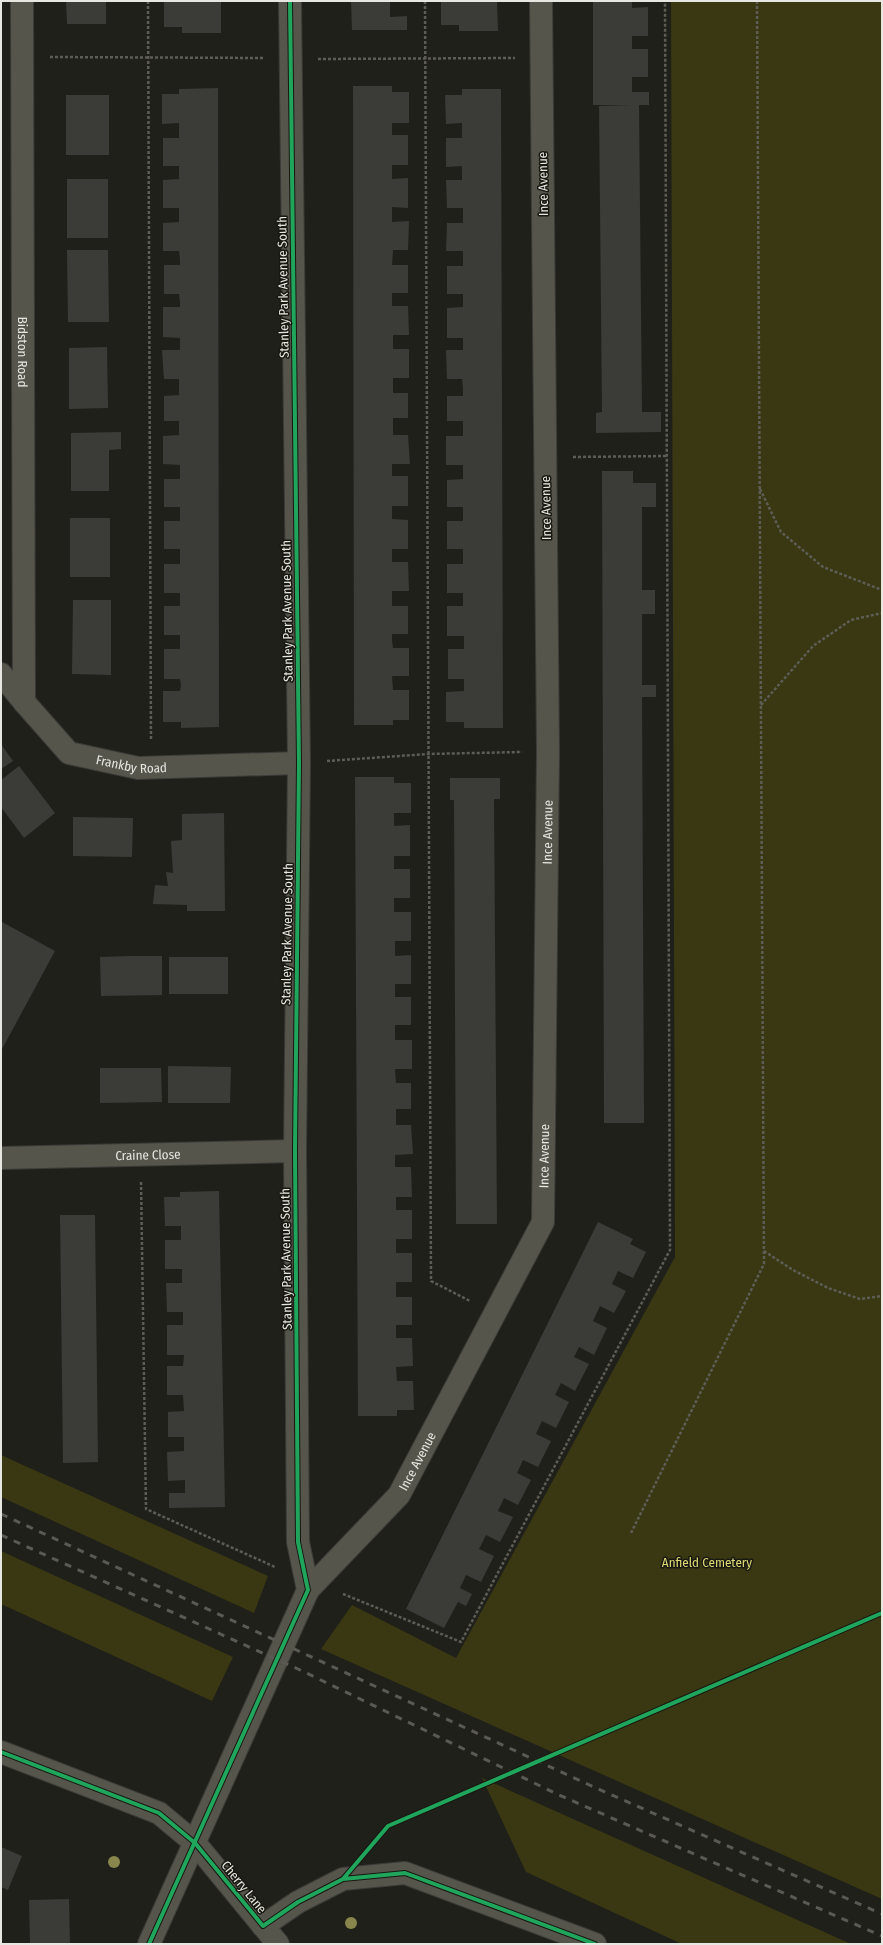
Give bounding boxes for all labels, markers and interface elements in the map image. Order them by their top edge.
street label: Ince Avenue [535,152,551,216]
street label: Stanley Park Avenue South [274,216,292,358]
street label: Bidston Road [15,317,31,387]
street label: Ince Avenue [538,476,554,540]
street label: Stanley Park Avenue South [278,540,296,682]
street label: Frankby Road [95,752,167,776]
street label: Ince Avenue [539,800,555,864]
street label: Stanley Park Avenue South [278,863,296,1005]
street label: Ince Avenue [536,1124,552,1188]
street label: Craine Close [115,1146,181,1163]
street label: Stanley Park Avenue South [277,1188,295,1330]
street label: Ince Avenue [395,1429,439,1493]
park label: Anfield Cemetery [662,1555,752,1570]
street label: Cherry Lane [218,1858,270,1916]

